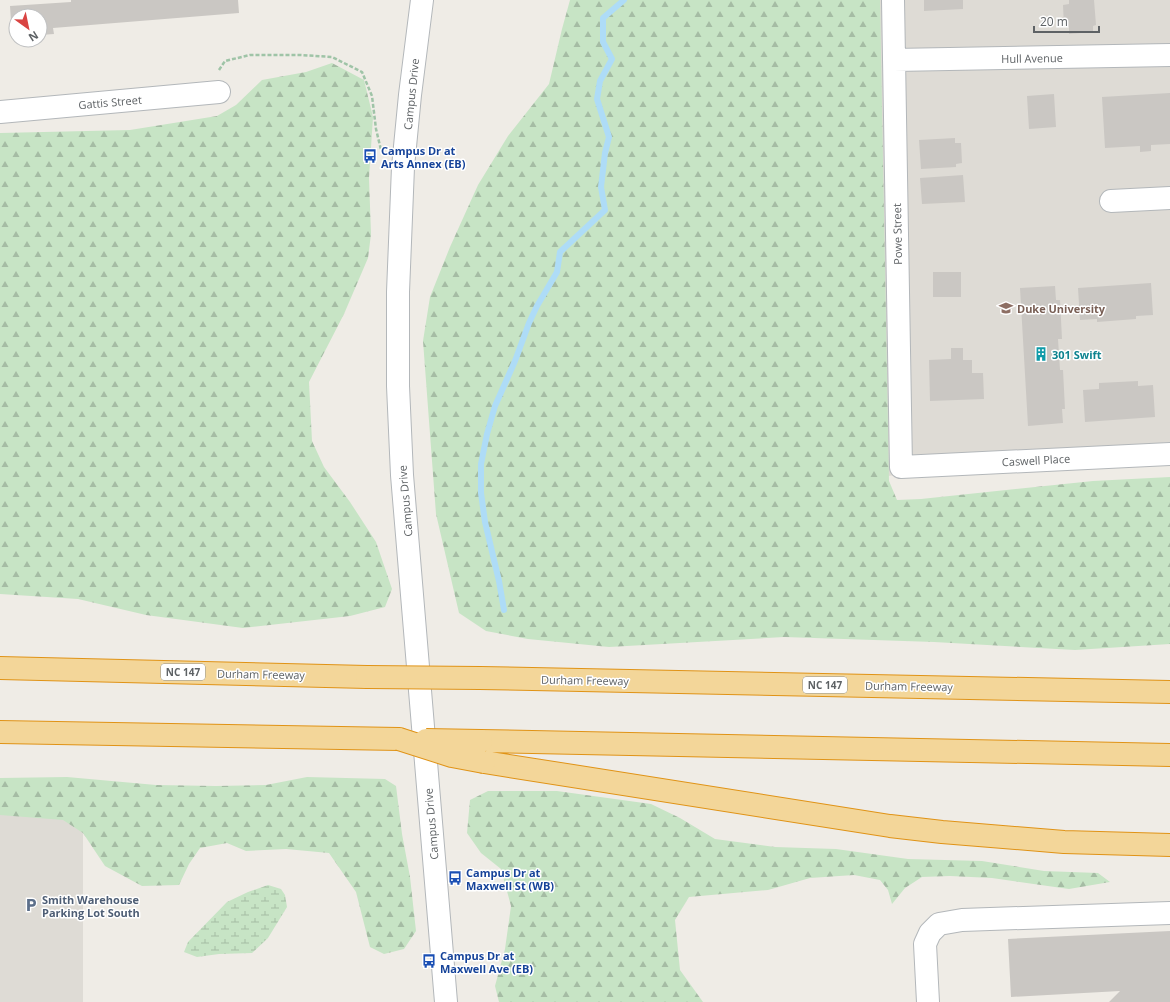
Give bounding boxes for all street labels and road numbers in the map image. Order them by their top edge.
street label: Hull Avenue [1001,50,1063,66]
street label: Campus Drive [400,58,422,130]
street label: Gattis Street [78,92,142,112]
street label: Powe Street [889,203,905,265]
street label: Caswell Place [1001,451,1071,469]
street label: Campus Drive [394,465,416,537]
road number: NC 147 [161,664,205,680]
street label: Durham Freeway [217,666,306,682]
street label: Durham Freeway [541,672,630,688]
road number: NC 147 [803,677,847,693]
street label: Durham Freeway [865,678,954,694]
street label: Campus Drive [420,788,442,860]

